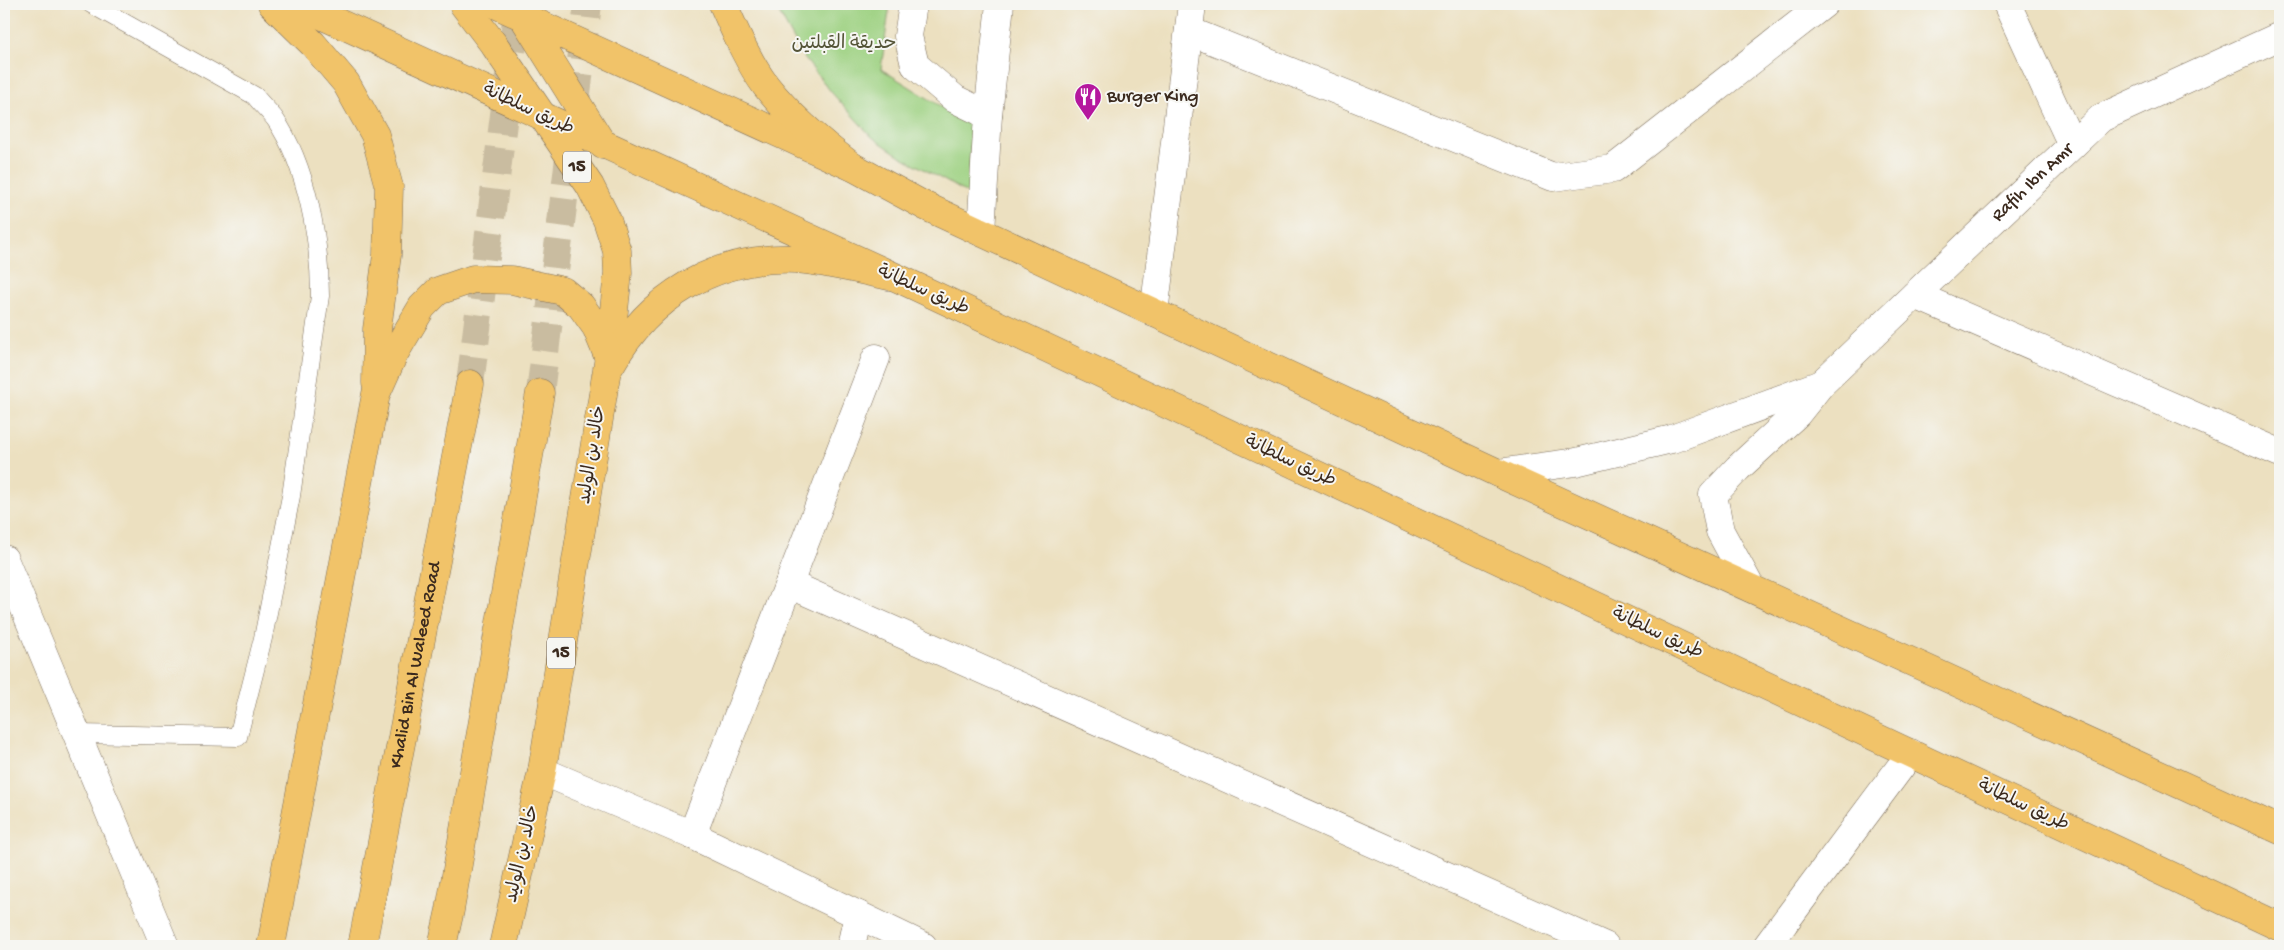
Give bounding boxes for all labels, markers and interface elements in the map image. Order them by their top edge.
park label: حدیقة القبلتین [791,33,897,56]
street label: طريق سلطانة [479,79,577,141]
restaurant icon: Burger King [1073,82,1103,121]
place label: Burger King [1106,86,1199,109]
street label: Rafih Ibn Amr [1987,137,2080,227]
road number: 15 [563,152,591,182]
street label: طريق سلطانة [873,260,973,322]
street label: خالد بن الوليد [574,404,612,506]
street label: طريق سلطانة [1241,431,1339,493]
street label: Khalid Bin Al Waleed Road [385,558,447,771]
street label: طريق سلطانة [1608,603,1706,665]
road number: 15 [547,638,575,668]
street label: طريق سلطانة [1974,775,2072,837]
street label: خالد بن الوليد [501,803,545,905]

